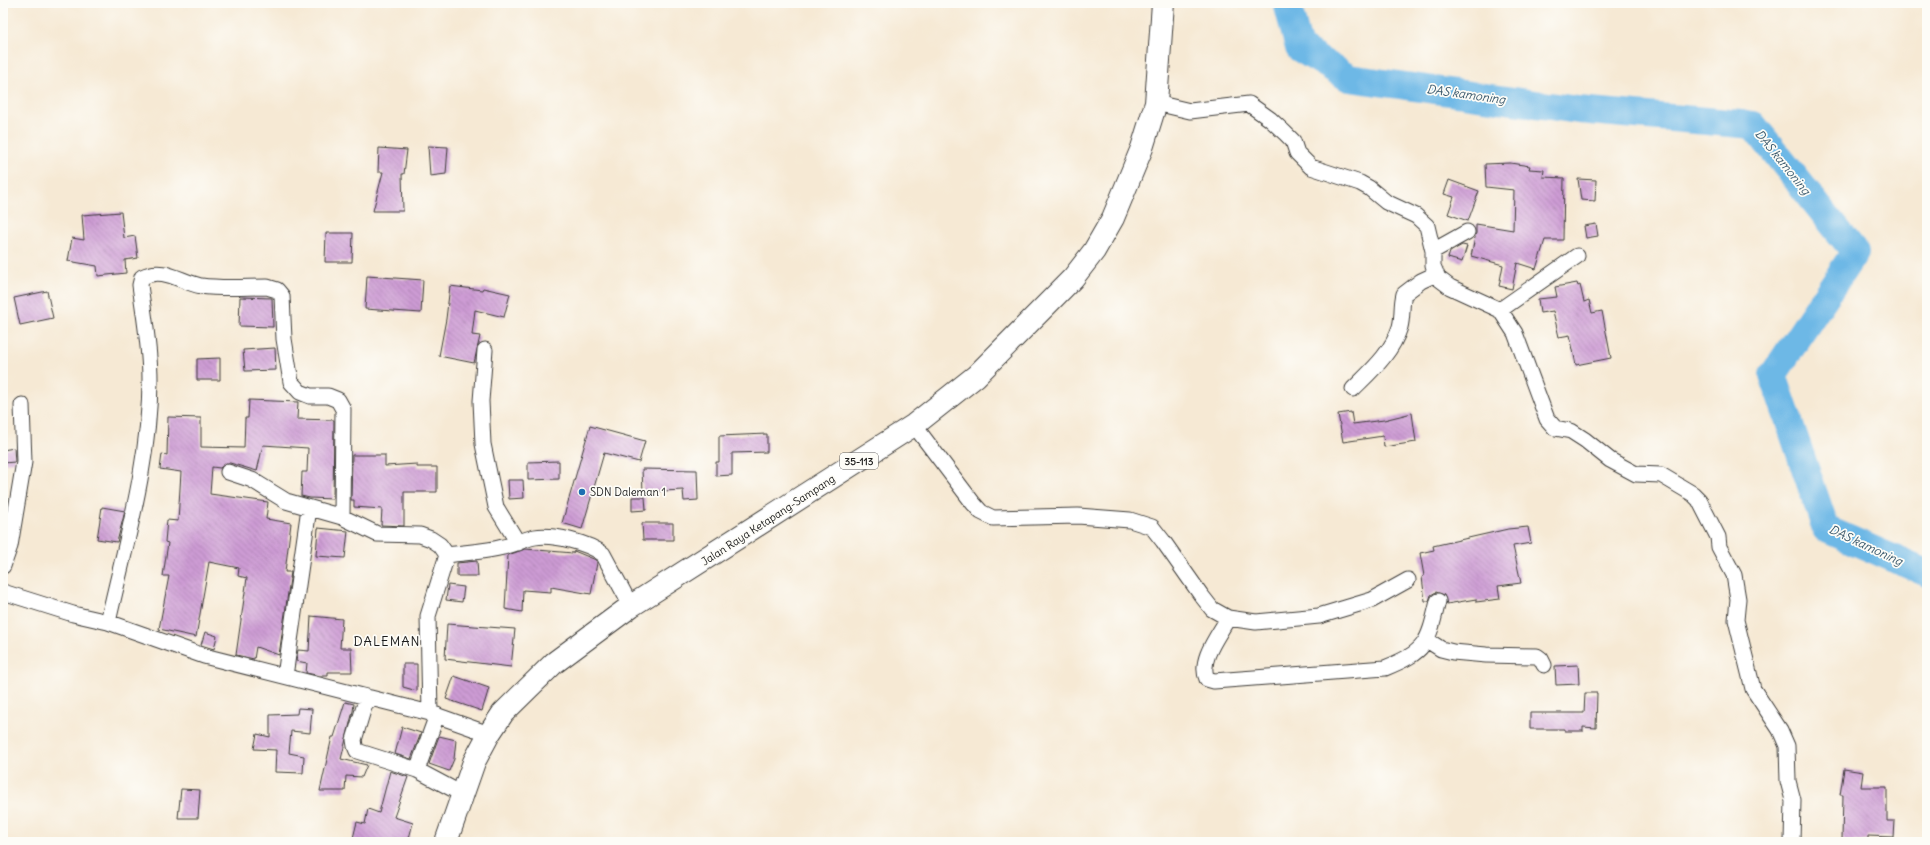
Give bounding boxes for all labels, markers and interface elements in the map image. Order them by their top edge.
water label: DAS kamoning [1426,81,1508,107]
water label: DAS kamoning [1752,127,1815,198]
road number: 35-113 [840,453,878,469]
street label: Jalan Raya Ketapang-Sampang [698,471,838,569]
place label: SDN Daleman 1 [590,485,666,499]
marker: SDN Daleman 1 [577,487,587,497]
water label: DAS kamoning [1827,521,1906,569]
district label: DALEMAN [353,633,421,650]

